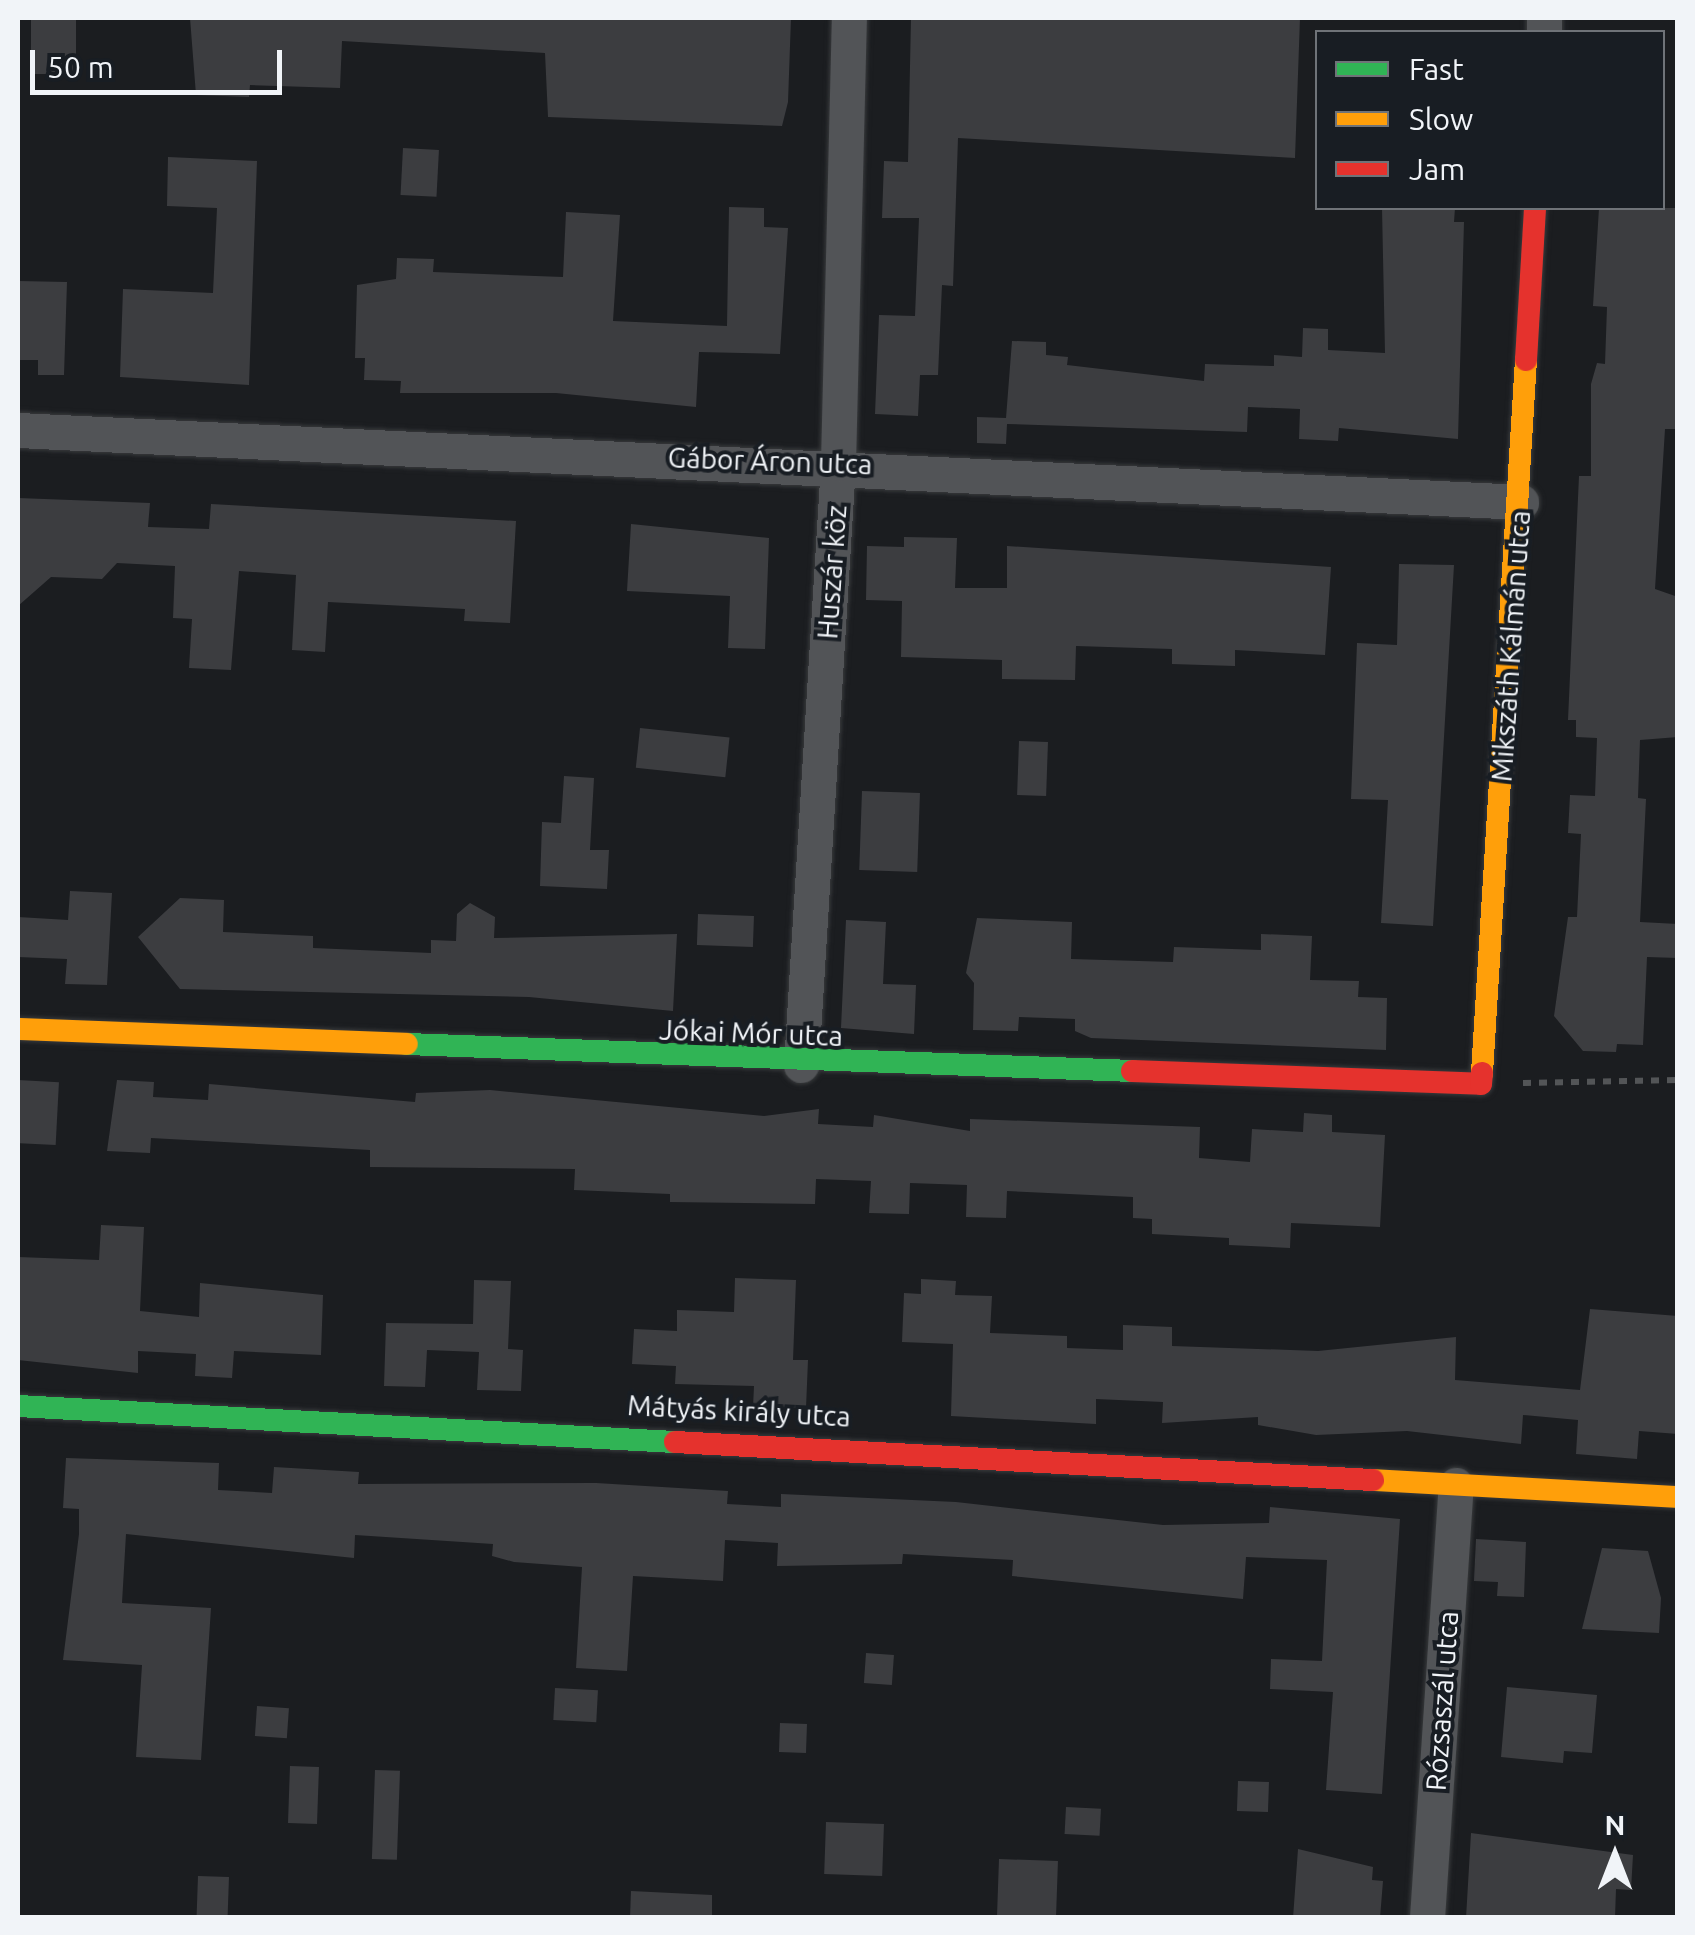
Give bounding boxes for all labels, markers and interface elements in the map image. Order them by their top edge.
scale bar [35,30,288,92]
legend [1315,30,1665,210]
text: 50 m [47,50,114,84]
text: Fast [1409,52,1464,86]
text: Slow [1409,102,1473,136]
text: Jam [1409,152,1465,186]
street label: Gábor Áron utca [667,441,873,481]
street label: Huszár köz [811,504,853,640]
street label: Mikszáth Kálmán utca [1485,509,1537,783]
street label: Jókai Mór utca [659,1013,843,1053]
street label: Mátyás király utca [626,1388,852,1434]
street label: Rózsaszál utca [1419,1610,1465,1792]
north arrow [1565,1805,1665,1905]
text: N [1605,1809,1625,1840]

